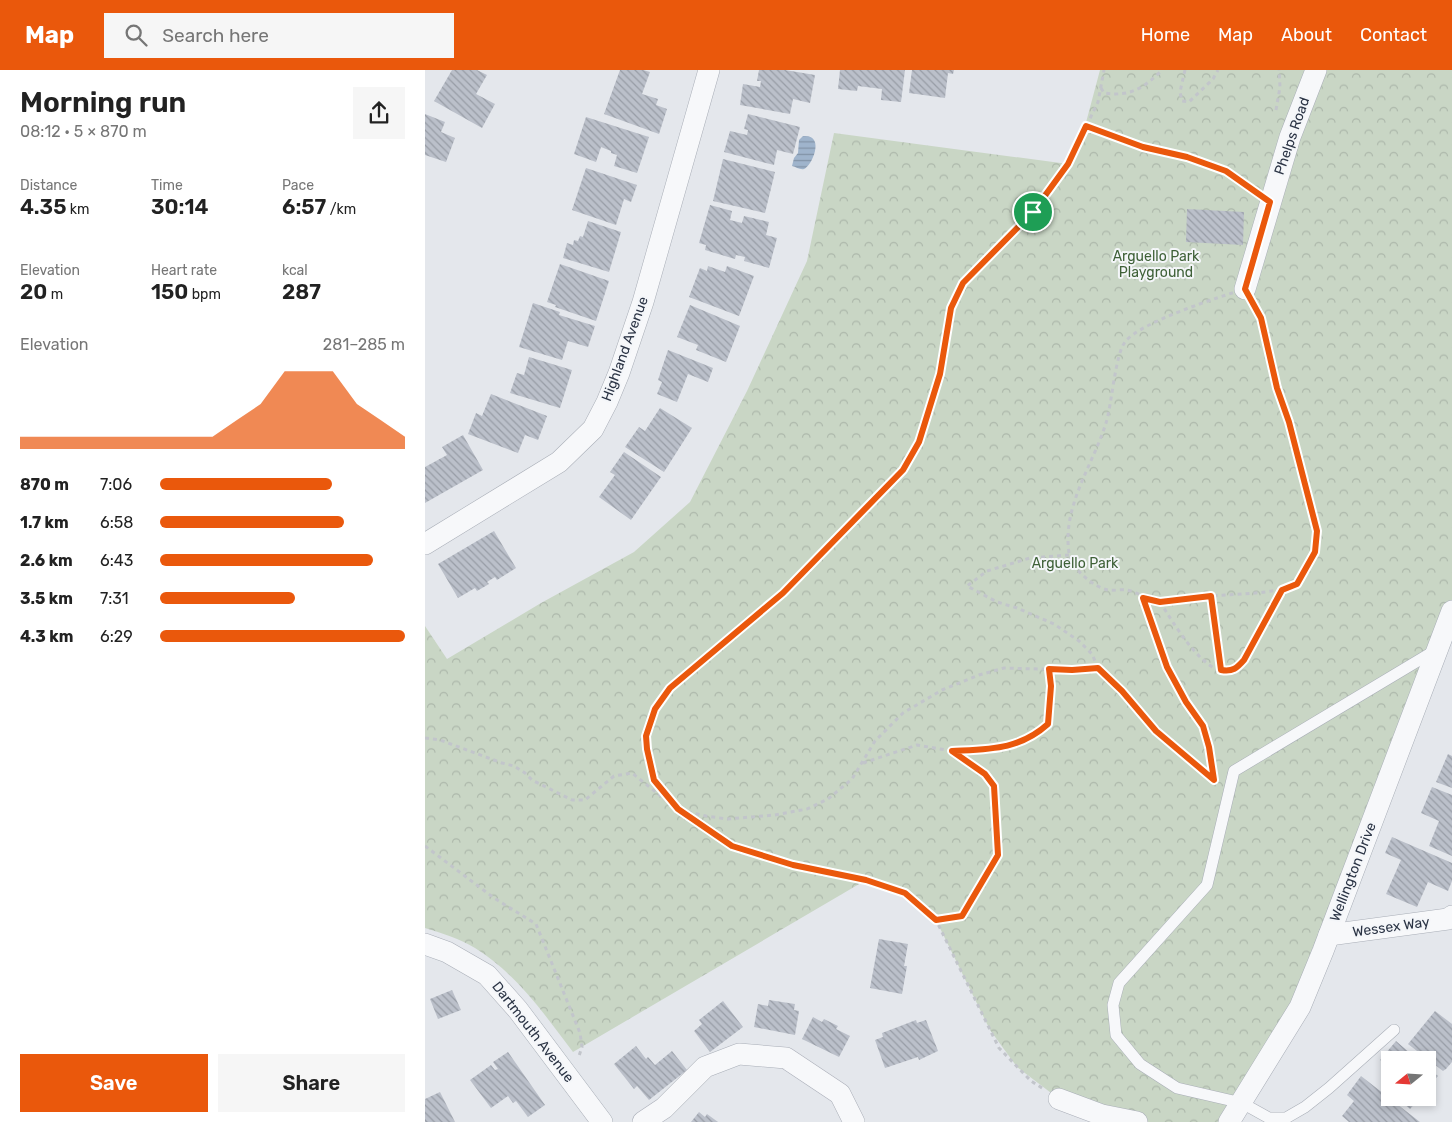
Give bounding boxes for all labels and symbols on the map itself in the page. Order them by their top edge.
street label: Phelps Road [1271,95,1313,177]
pin [1012,191,1054,233]
park label: Arguello Park Playground [1113,248,1200,281]
street label: Highland Avenue [598,294,652,404]
park label: Arguello Park [1032,555,1119,572]
street label: Wellington Drive [1326,820,1380,924]
street label: Wessex Way [1351,913,1431,941]
street label: Dartmouth Avenue [488,978,578,1086]
north arrow [1381,1051,1436,1106]

